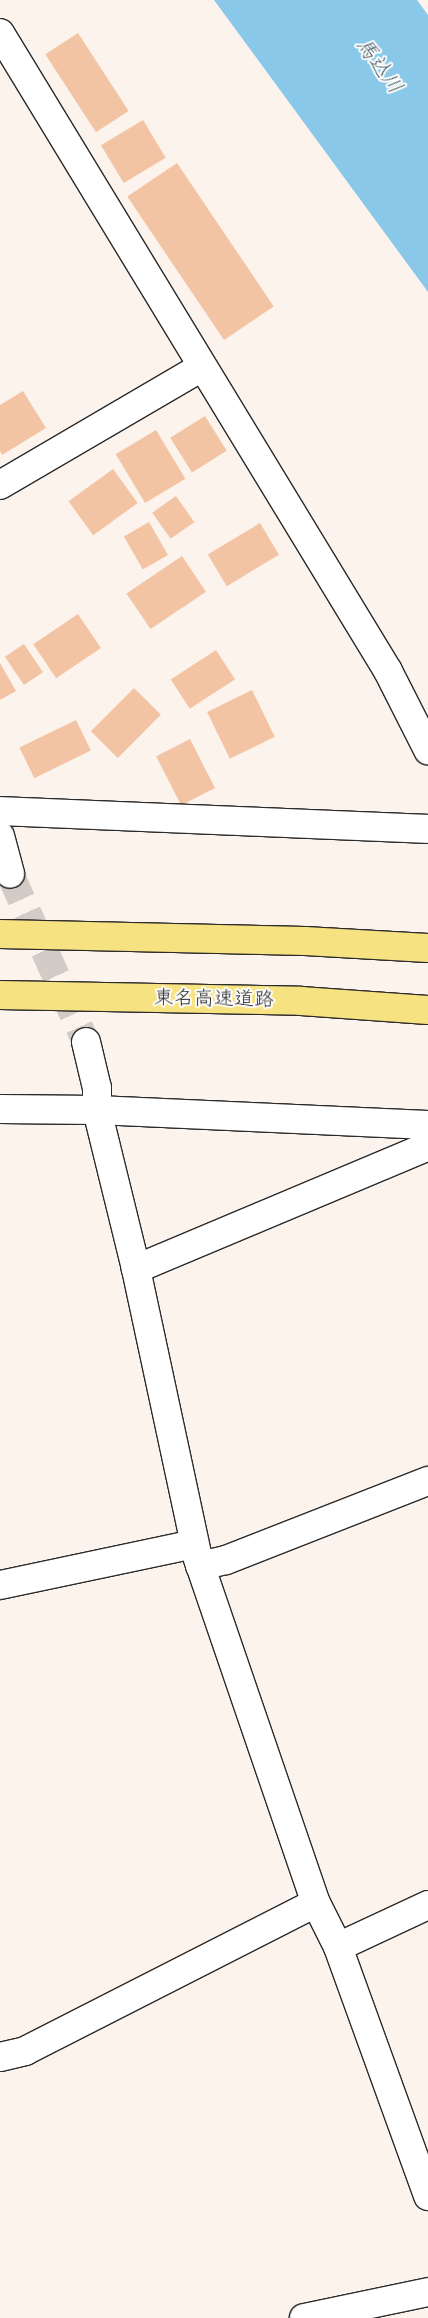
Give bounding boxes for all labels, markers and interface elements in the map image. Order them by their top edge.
water label: 馬込川 [350,33,408,99]
street label: 東名高速道路 [154,986,274,1012]

